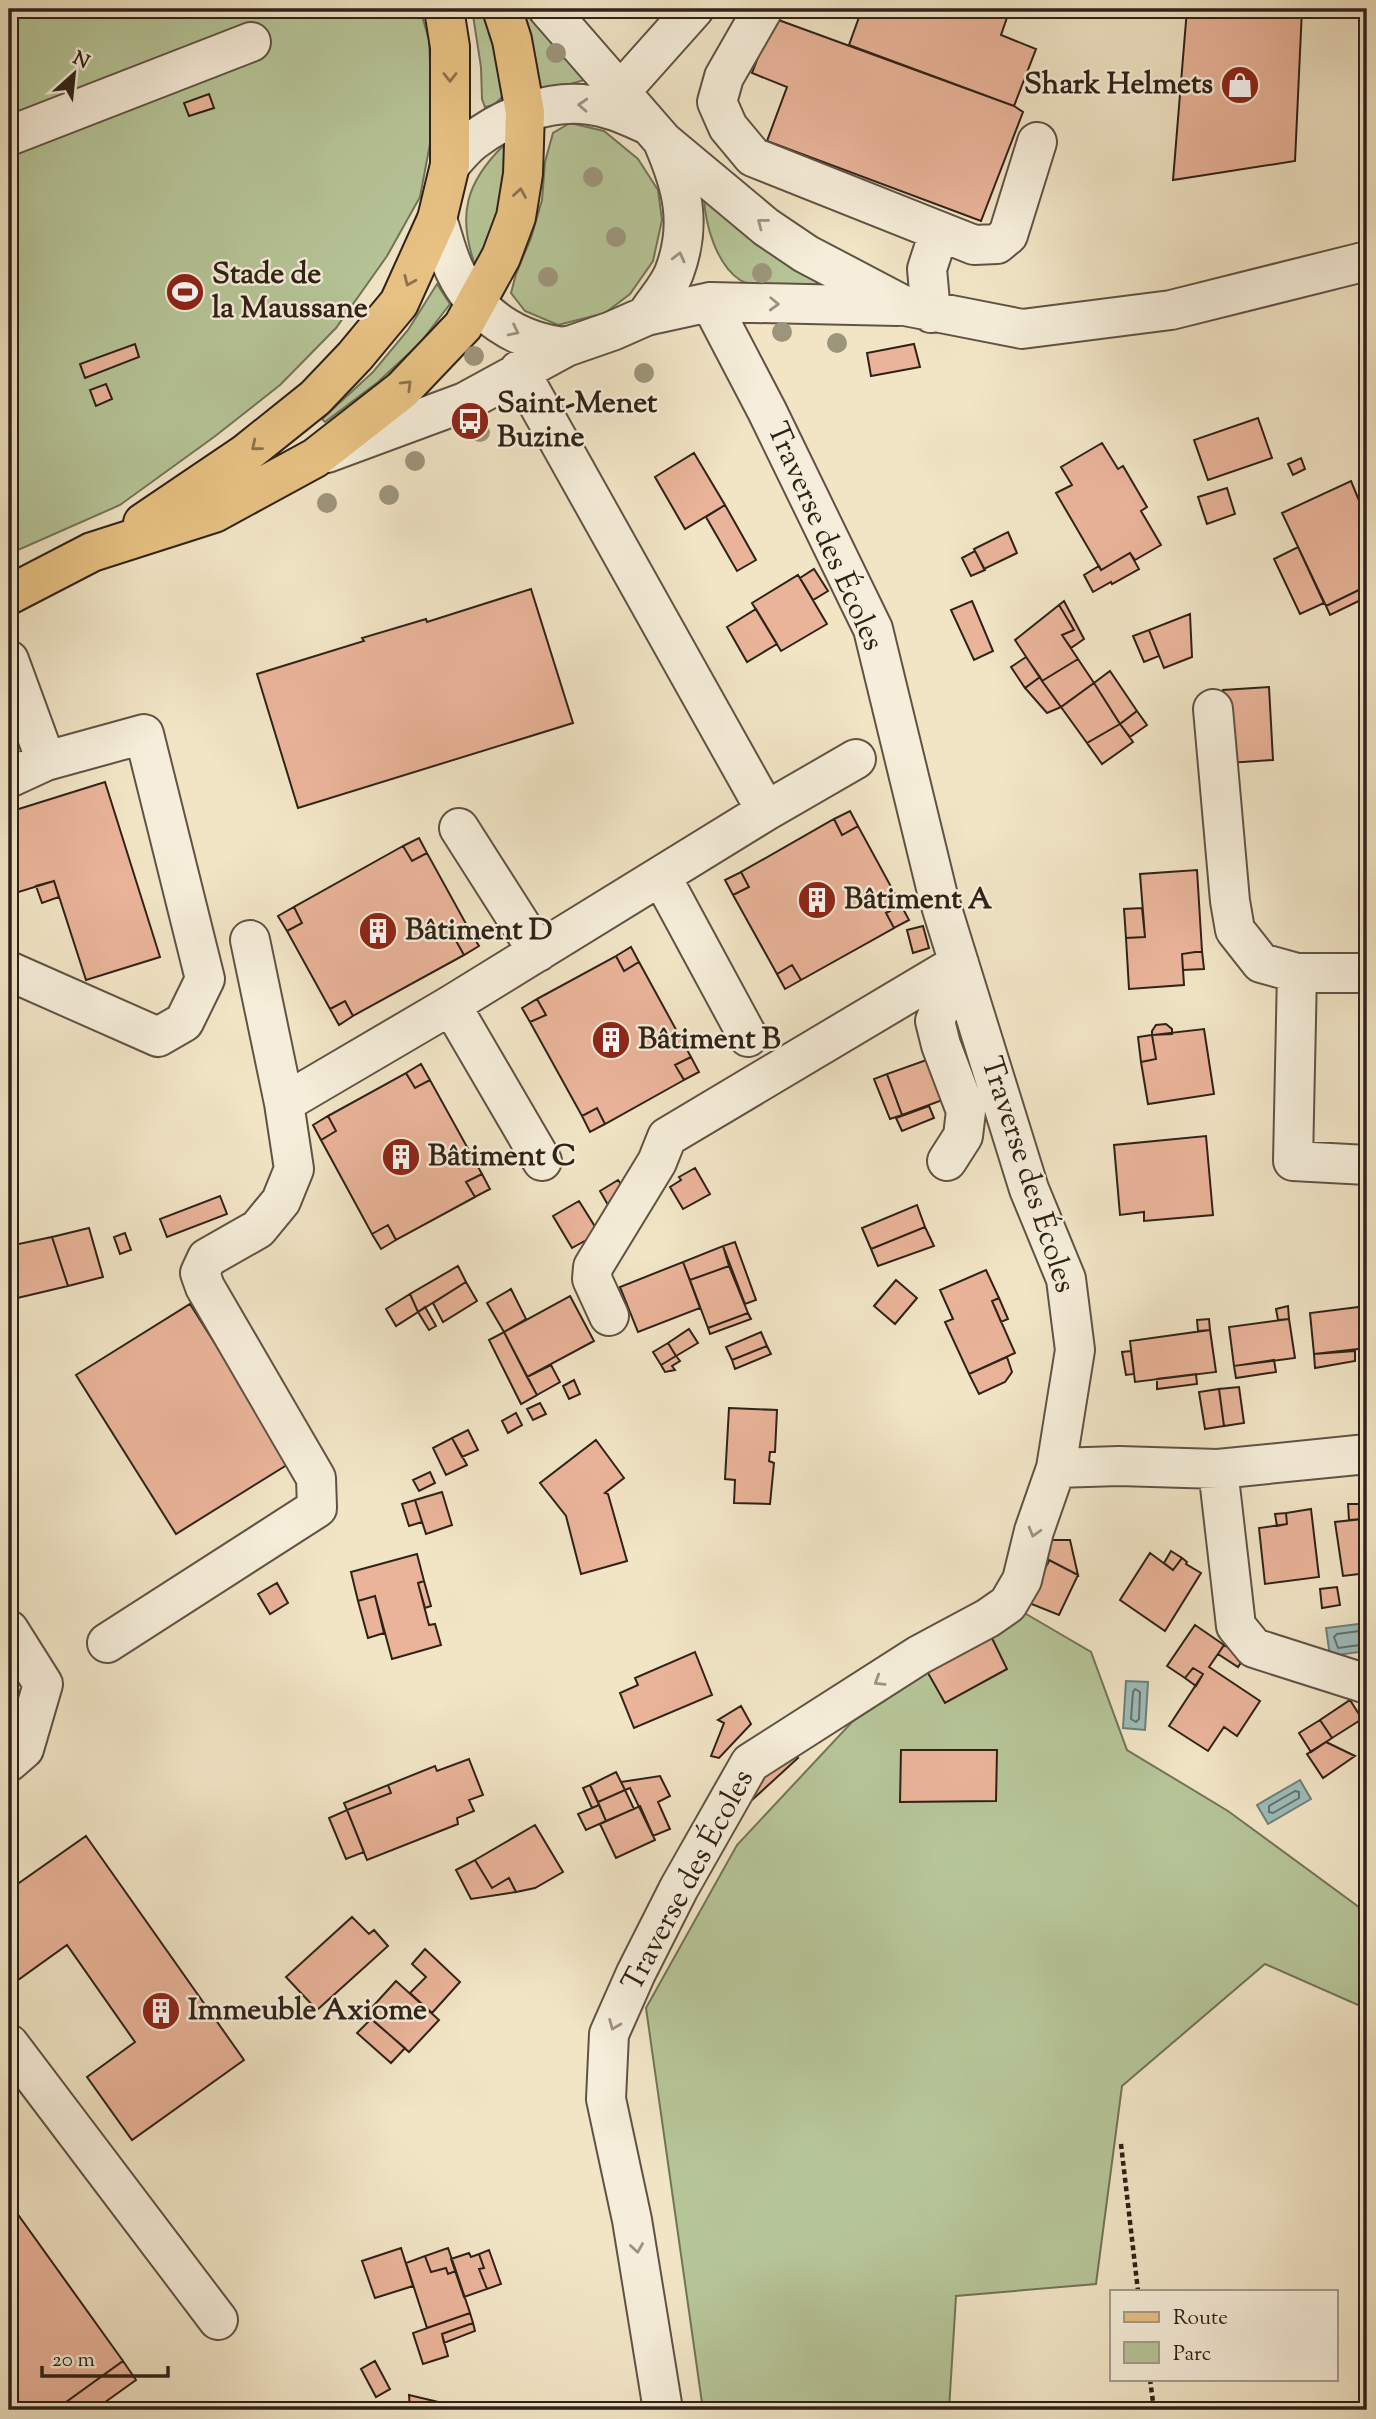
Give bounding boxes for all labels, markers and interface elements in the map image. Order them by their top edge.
north arrow [38,38,108,108]
text: N [68,46,93,77]
place label: Shark Helmets [1024,64,1213,107]
shop icon: Shark Helmets [1219,64,1261,106]
one-way arrow [442,72,458,82]
one-way arrow [577,98,588,113]
one-way arrow [512,187,527,199]
one-way arrow [757,219,770,231]
one-way arrow [671,251,685,263]
place label: Stade de la Maussane [212,254,368,331]
sports icon: Stade de la Maussane [164,271,206,313]
one-way arrow [403,274,417,286]
one-way arrow [769,296,780,312]
one-way arrow [507,323,519,337]
one-way arrow [398,380,411,393]
place label: Saint-Menet Buzine [497,383,658,460]
bus stop icon: Saint-Menet Buzine [449,400,491,442]
street label: Traverse des Écoles [754,416,894,658]
one-way arrow [251,438,264,450]
building icon: Bâtiment A [796,879,838,921]
place label: Bâtiment A [844,879,993,922]
building icon: Bâtiment D [357,910,399,952]
place label: Bâtiment D [405,910,553,953]
building icon: Bâtiment B [590,1019,632,1061]
place label: Bâtiment B [638,1019,781,1062]
street label: Traverse des Écoles [969,1051,1085,1299]
building icon: Bâtiment C [380,1136,422,1178]
place label: Bâtiment C [428,1136,576,1179]
one-way arrow [1027,1526,1042,1538]
one-way arrow [873,1672,886,1685]
street label: Traverse des Écoles [612,1762,766,2000]
building icon: Immeuble Axiome [140,1990,182,2032]
place label: Immeuble Axiome [188,1990,427,2033]
one-way arrow [608,2018,622,2030]
one-way arrow [629,2242,644,2254]
legend [1110,2290,1338,2380]
text: Route [1173,2304,1228,2334]
scale bar [42,2335,168,2379]
text: Parc [1173,2340,1211,2370]
text: 20 m [52,2346,95,2376]

